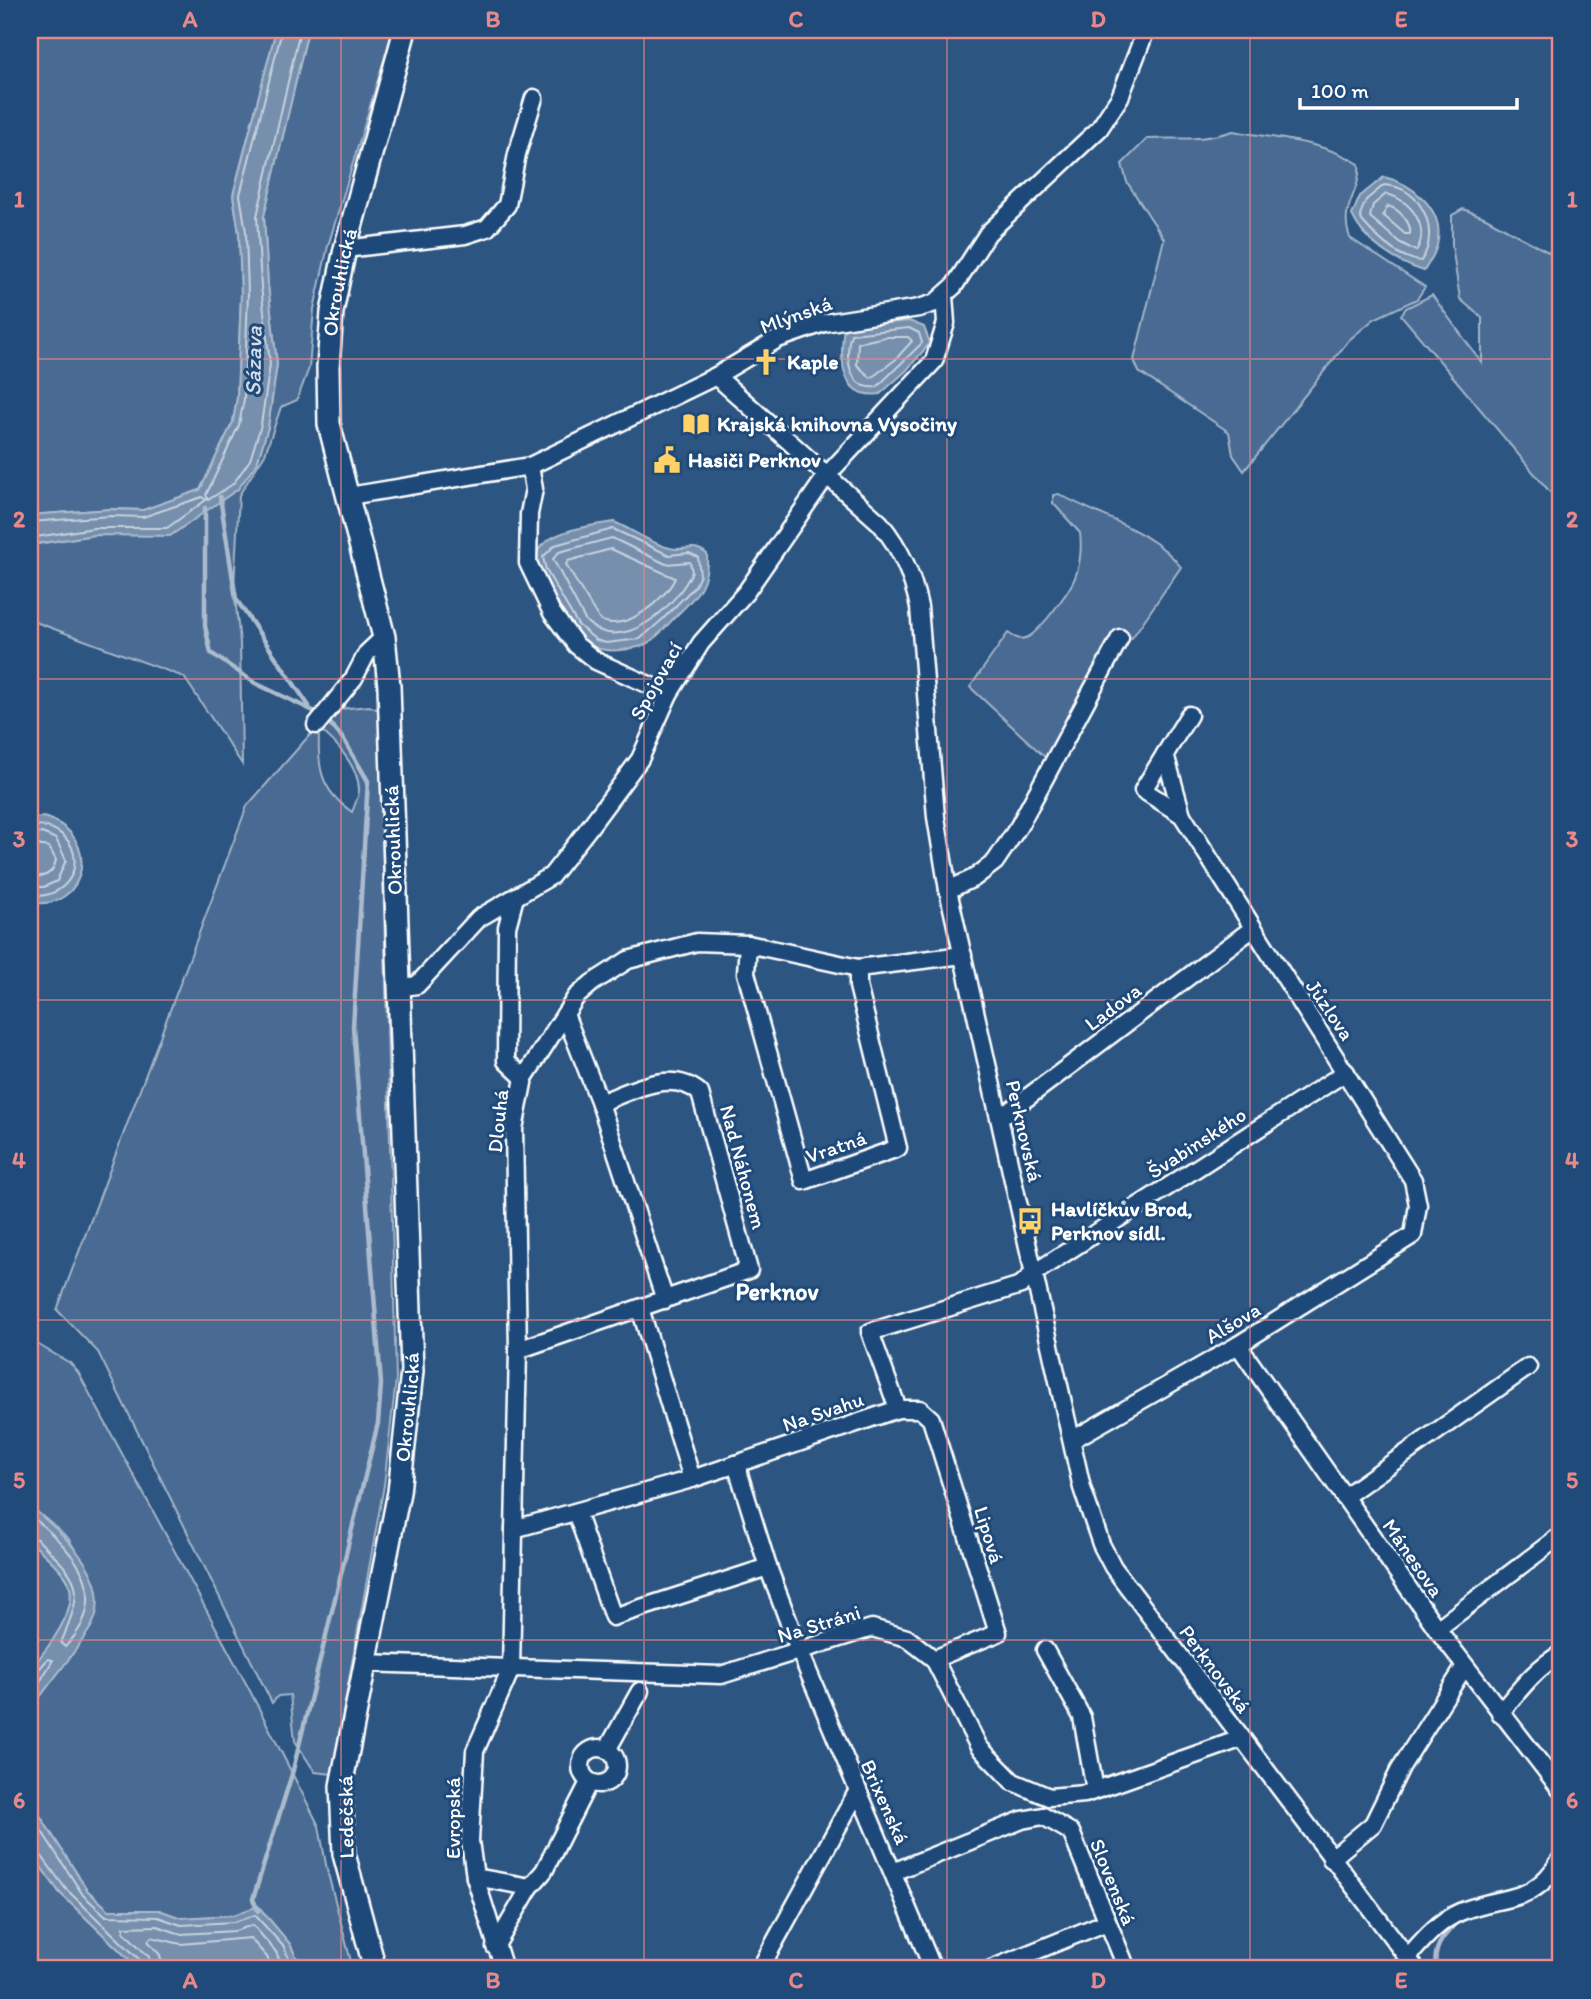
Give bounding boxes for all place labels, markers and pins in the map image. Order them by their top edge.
church icon: Kaple [751,347,781,377]
place label: Kaple [787,349,838,375]
library icon: Krajská knihovna Vysočiny [681,409,711,439]
place label: Krajská knihovna Vysočiny [717,411,957,437]
public building icon: Hasiči Perknov [652,445,682,475]
place label: Hasiči Perknov [688,447,821,472]
place label: Havlíčkův Brod, Perknov sídl. [1051,1196,1193,1245]
bus stop icon: Havlíčkův Brod, Perknov sídl. [1015,1206,1045,1236]

